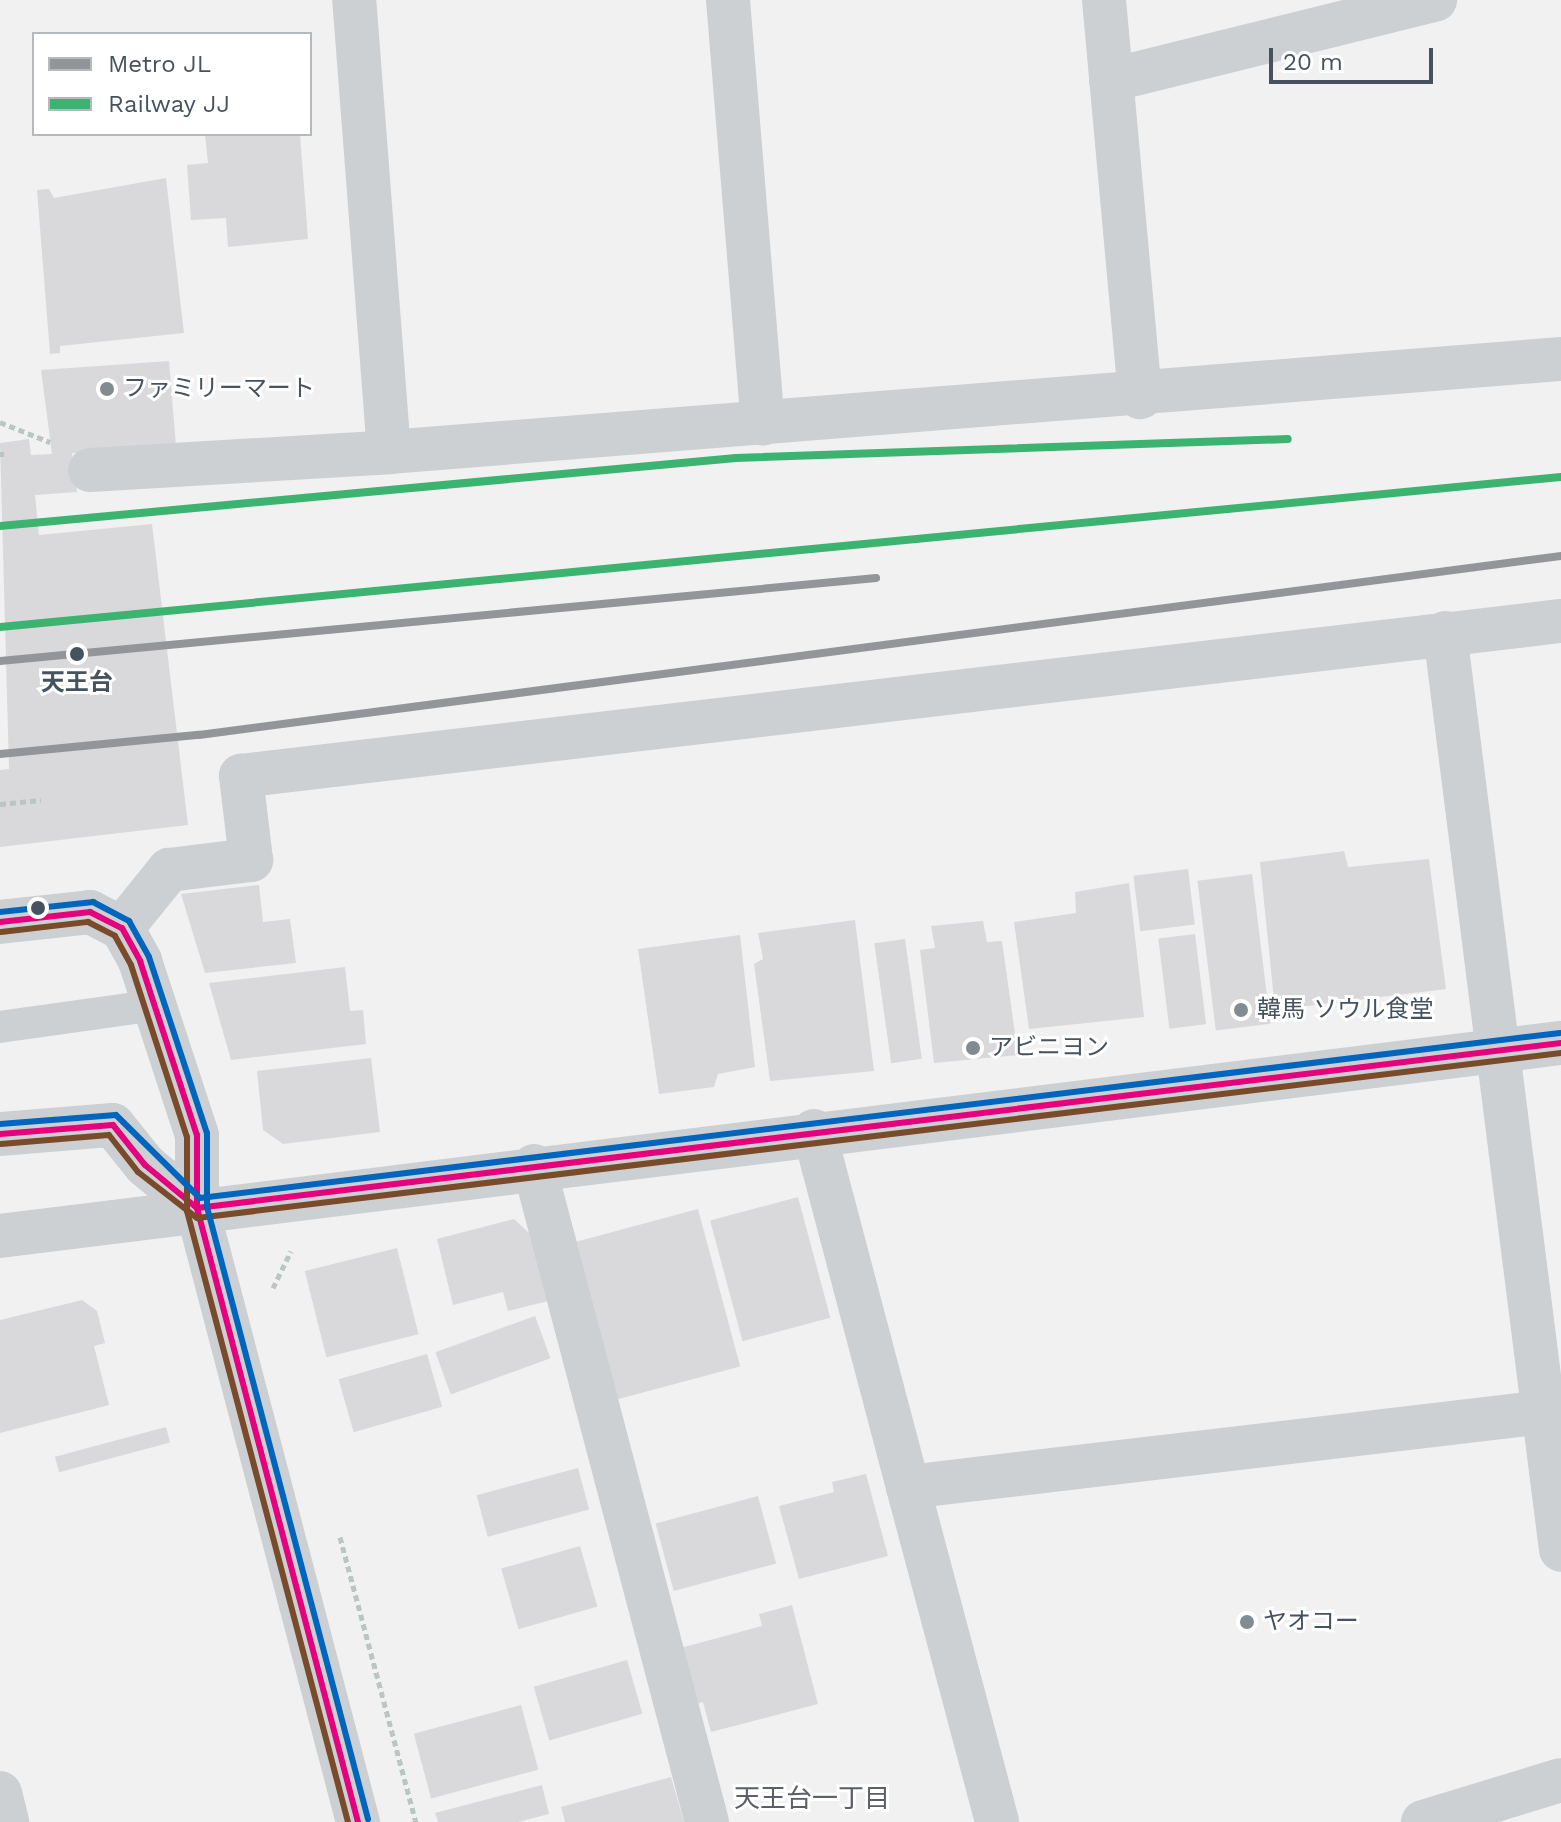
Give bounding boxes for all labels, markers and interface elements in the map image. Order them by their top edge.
legend [32,32,312,136]
scale bar [1273,32,1437,82]
text: 20 m [1283,48,1343,76]
text: Metro JL [108,50,211,78]
text: Railway JJ [108,90,230,118]
place label: ファミリーマート [123,375,315,403]
marker: ファミリーマート [98,380,116,398]
marker: 天王台 [66,643,88,665]
place label: 天王台 [41,669,113,697]
unlabelled marker [30,900,46,916]
place label: 韓馬 ソウル食堂 [1257,996,1433,1024]
marker: 韓馬 ソウル食堂 [1232,1001,1250,1019]
place label: アビニヨン [989,1034,1109,1062]
marker: アビニヨン [964,1039,982,1057]
place label: ヤオコー [1263,1608,1359,1636]
marker: ヤオコー [1238,1613,1256,1631]
district label: 天王台一丁目 [734,1783,890,1815]

